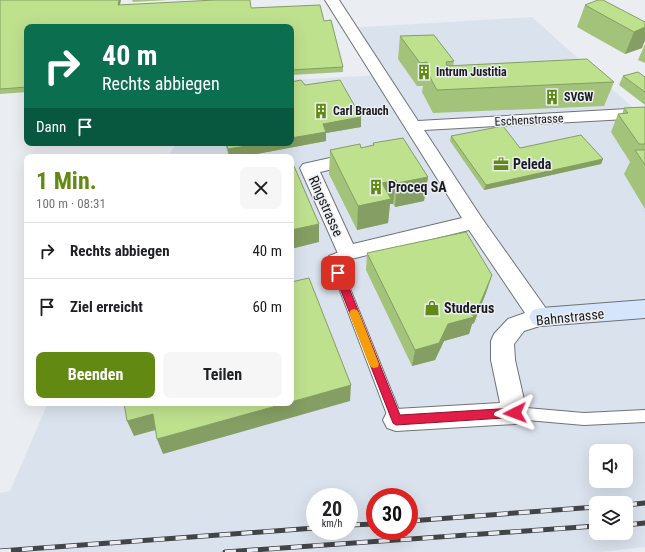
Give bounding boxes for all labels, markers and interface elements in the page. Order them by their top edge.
text: 40 m [102,39,158,72]
icon: right [36,40,88,92]
building icon: Intrum Justitia [415,63,433,81]
place label: Intrum Justitia [436,65,507,79]
text: Rechts abbiegen [102,73,220,94]
building icon: SVGW [543,88,561,106]
place label: SVGW [564,90,593,104]
building icon: Carl Brauch [312,102,330,120]
place label: Carl Brauch [333,104,389,118]
street label: Eschenstrasse [494,111,564,129]
icon: arrive [74,116,96,138]
text: Dann [36,118,66,136]
office icon: Peleda [492,155,510,173]
place label: Peleda [513,156,552,172]
text: 1 Min. [36,167,97,195]
button: close [240,167,282,209]
street label: Ringstrasse [305,173,347,239]
building icon: Proceq SA [367,178,385,196]
place label: Proceq SA [388,179,447,195]
text: 100 m · 08:31 [36,196,106,211]
icon: right [36,240,58,262]
text: Rechts abbiegen [70,242,170,260]
text: 40 m [252,242,282,260]
pin [321,256,355,290]
icon: arrive [327,262,349,284]
icon: arrive [36,296,58,318]
text: Ziel erreicht [70,298,143,316]
text: 60 m [252,298,282,316]
shop icon: Studerus [423,299,441,317]
place label: Studerus [444,300,494,316]
street label: Bahnstrasse [535,305,605,329]
button: Beenden [36,352,155,398]
button: Teilen [163,352,282,398]
position arrow [494,392,536,434]
map controls [589,444,633,540]
button: sound [589,444,633,488]
speed limit sign: 30 [366,488,418,540]
button: layers [589,496,633,540]
text: 20 [322,497,342,521]
text: km/h [322,518,342,529]

